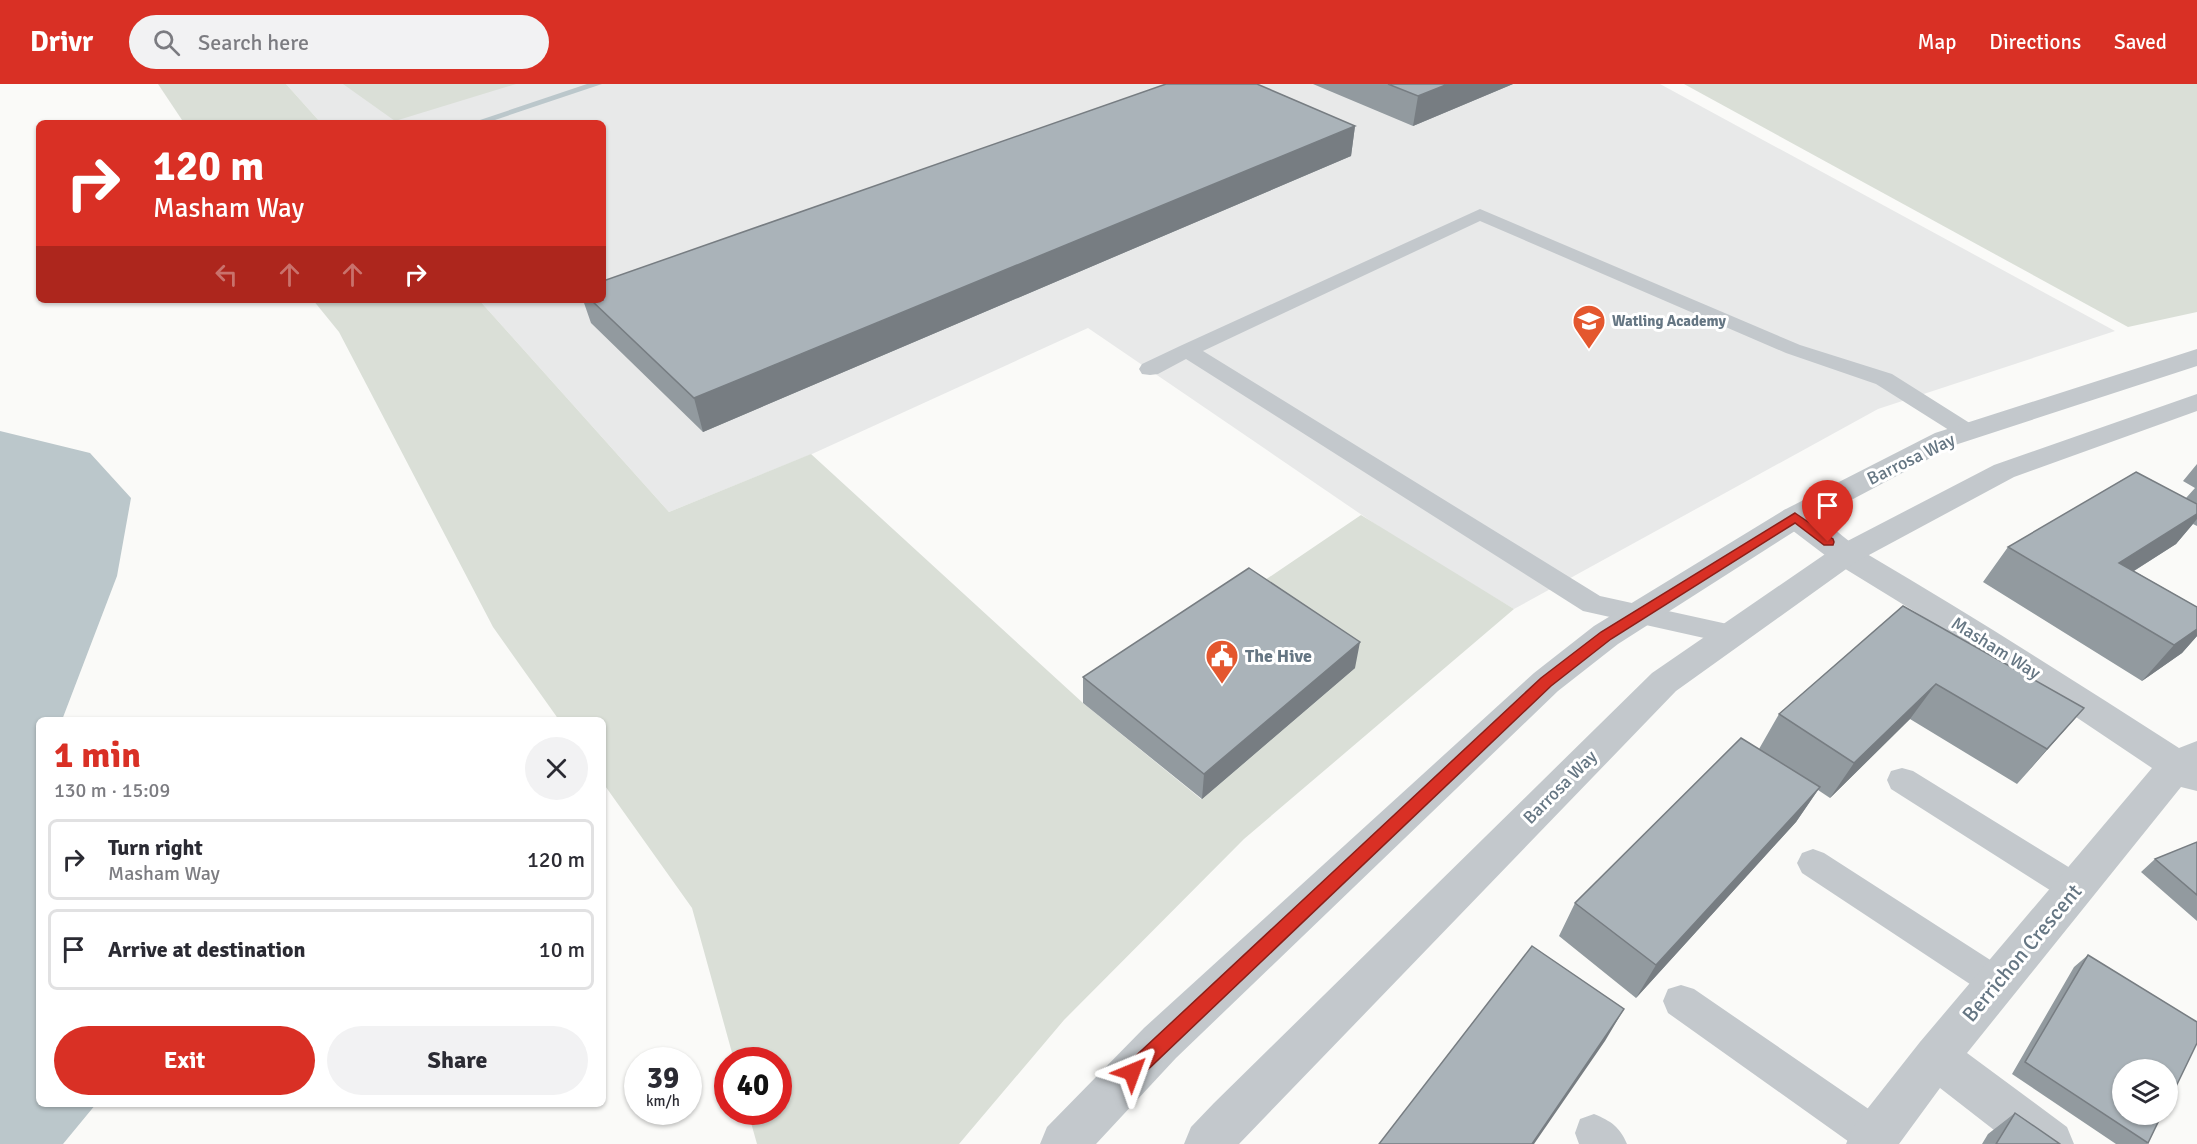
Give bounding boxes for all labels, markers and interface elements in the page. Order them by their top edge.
search box [129,15,549,69]
text: Drivr [30,25,93,59]
icon: search [150,26,183,59]
text: Search here [198,29,309,56]
text: Map [1918,29,1956,55]
text: Directions [1989,29,2081,55]
text: Saved [2114,29,2167,55]
text: 120 m [153,141,264,192]
icon: right [54,144,132,222]
text: Masham Way [153,192,304,225]
icon: left [210,258,243,291]
icon: ahead [273,258,306,291]
icon: ahead [336,258,369,291]
icon: right [399,258,432,291]
school or university icon: Watling Academy [1571,303,1607,350]
place label: Watling Academy [1612,312,1726,330]
street label: Barrosa Way [1863,428,1959,490]
pin [1802,480,1853,542]
icon: arrive [1811,489,1844,522]
street label: Masham Way [1947,612,2045,684]
public building icon: The Hive [1204,638,1240,685]
place label: The Hive [1245,645,1312,667]
text: 1 min [54,733,141,778]
button: close [525,737,588,800]
street label: Barrosa Way [1519,745,1602,828]
text: 130 m · 15:09 [54,778,170,803]
text: Turn right [108,834,203,861]
icon: right [57,843,90,876]
text: 120 m [527,846,585,873]
text: Masham Way [108,861,220,886]
street label: Berrichon Crescent [1957,879,2087,1027]
icon: arrive [57,933,90,966]
text: Arrive at destination [108,936,305,963]
text: 10 m [539,936,585,963]
button: Exit [54,1026,315,1095]
button: Share [327,1026,588,1095]
position arrow [1100,1040,1164,1104]
speed limit sign: 40 [714,1047,792,1125]
map controls [2112,1059,2178,1125]
button: layers [2112,1059,2178,1125]
text: 39 [647,1060,679,1097]
text: km/h [646,1092,680,1110]

